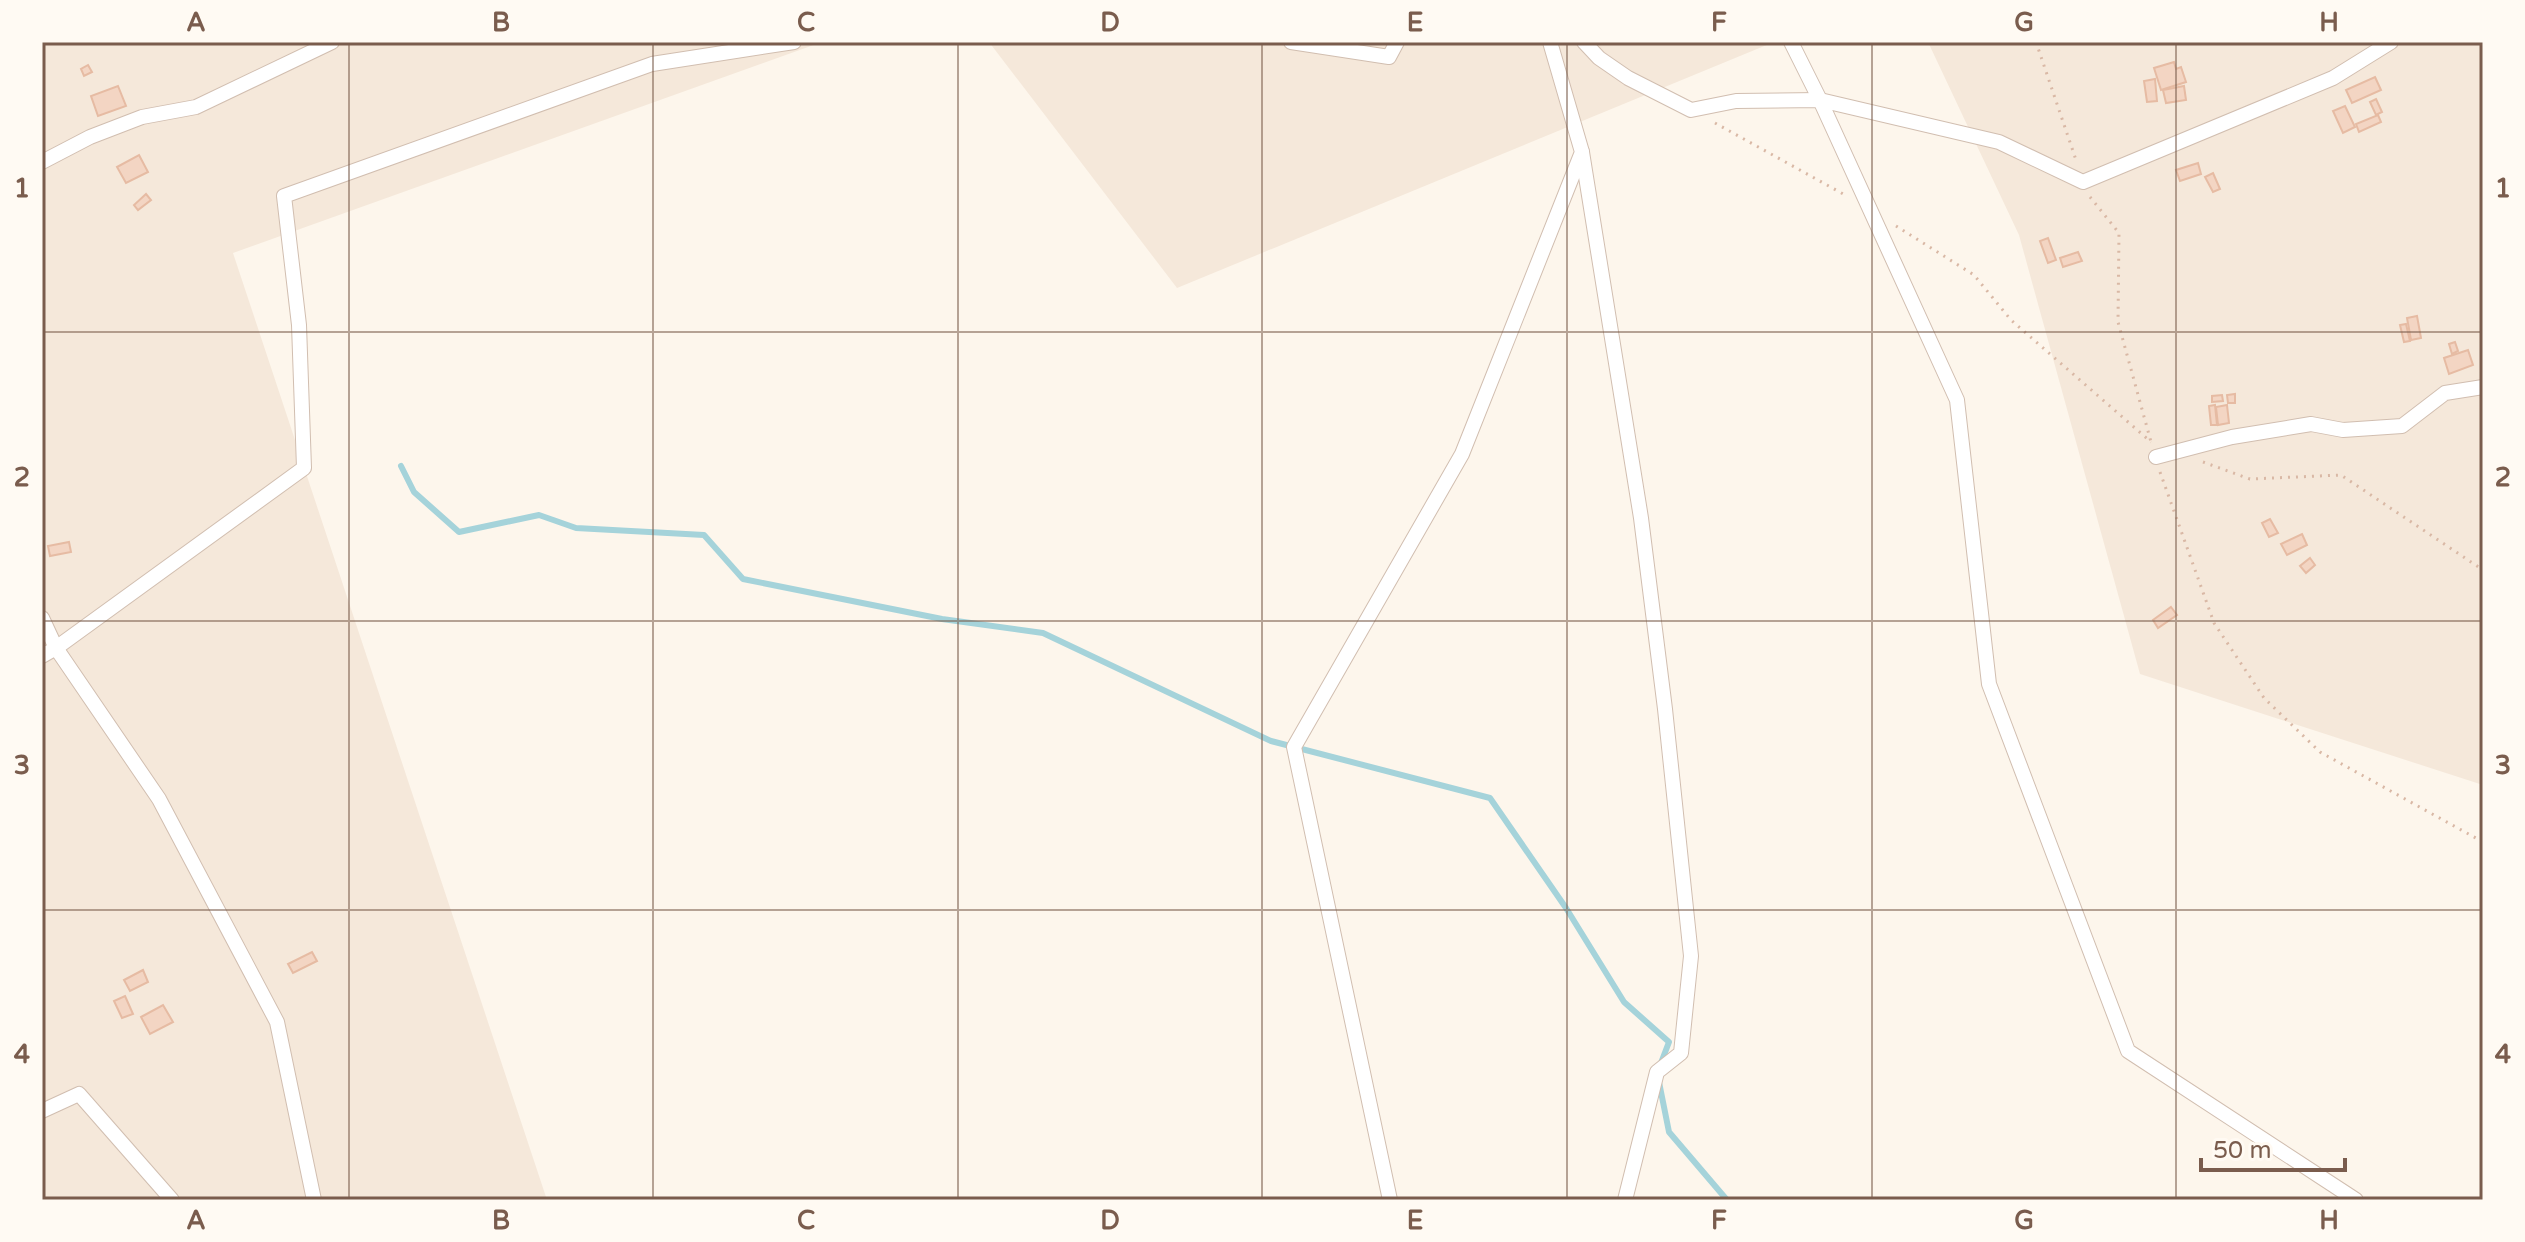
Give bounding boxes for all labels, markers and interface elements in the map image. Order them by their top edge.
text: A [186,7,206,38]
text: B [492,7,510,38]
text: C [797,7,815,38]
text: D [1100,7,1120,38]
text: E [1407,7,1423,38]
text: F [1711,7,1727,38]
text: G [2014,7,2034,38]
text: H [2319,7,2339,38]
text: 1 [14,173,30,204]
text: 1 [2495,173,2511,204]
text: 2 [14,462,30,493]
text: 2 [2495,462,2511,493]
text: 3 [14,750,30,781]
text: 3 [2495,750,2511,781]
text: 4 [14,1039,30,1070]
text: 4 [2495,1039,2511,1070]
scale bar [2201,1122,2345,1172]
text: 50 m [2213,1136,2271,1165]
text: A [186,1205,206,1236]
text: B [492,1205,510,1236]
text: C [797,1205,815,1236]
text: D [1100,1205,1120,1236]
text: E [1407,1205,1423,1236]
text: F [1711,1205,1727,1236]
text: G [2014,1205,2034,1236]
text: H [2319,1205,2339,1236]

